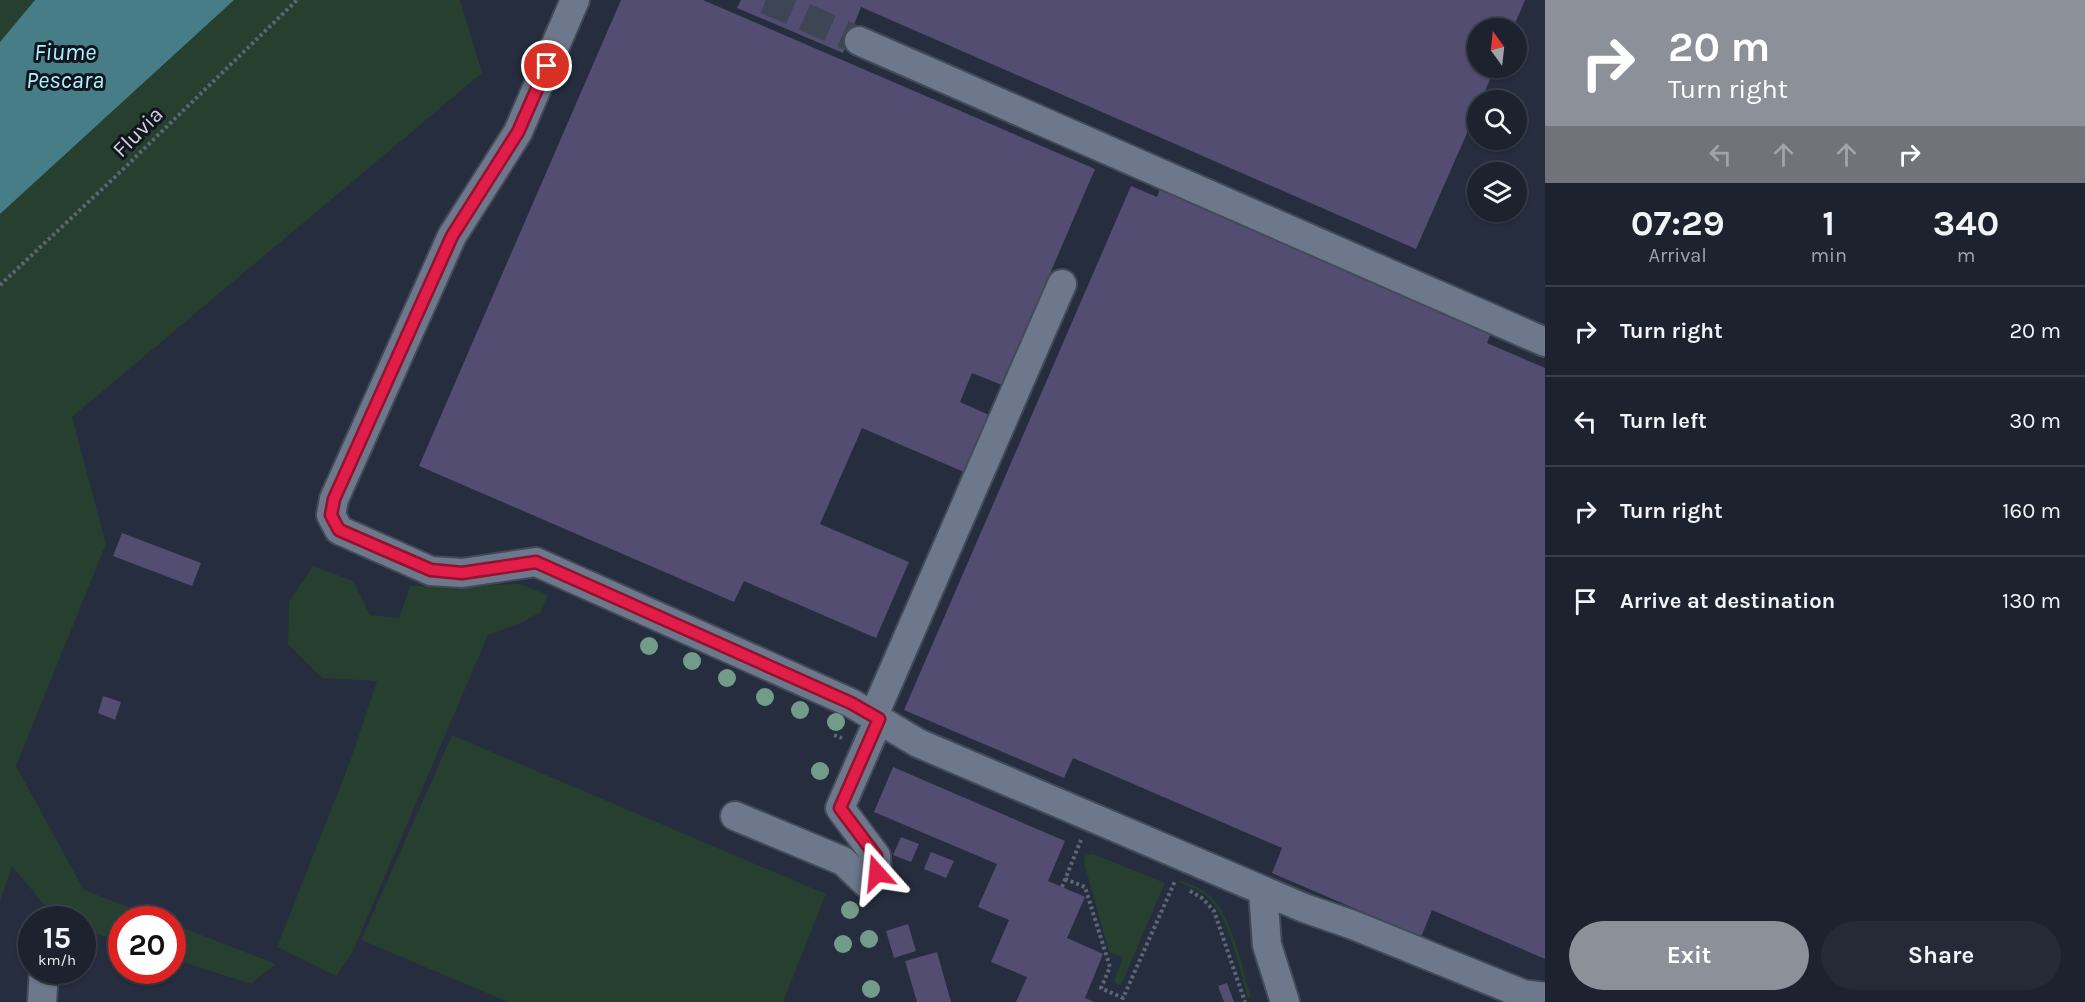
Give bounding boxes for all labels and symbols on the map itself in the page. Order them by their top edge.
north arrow [1467,18,1527,78]
water label: Fiume Pescara [26,38,104,94]
pin [521,40,572,91]
street label: Fluvia [107,101,169,163]
position arrow [845,841,909,905]
speed limit sign: 20 [108,906,186,984]

